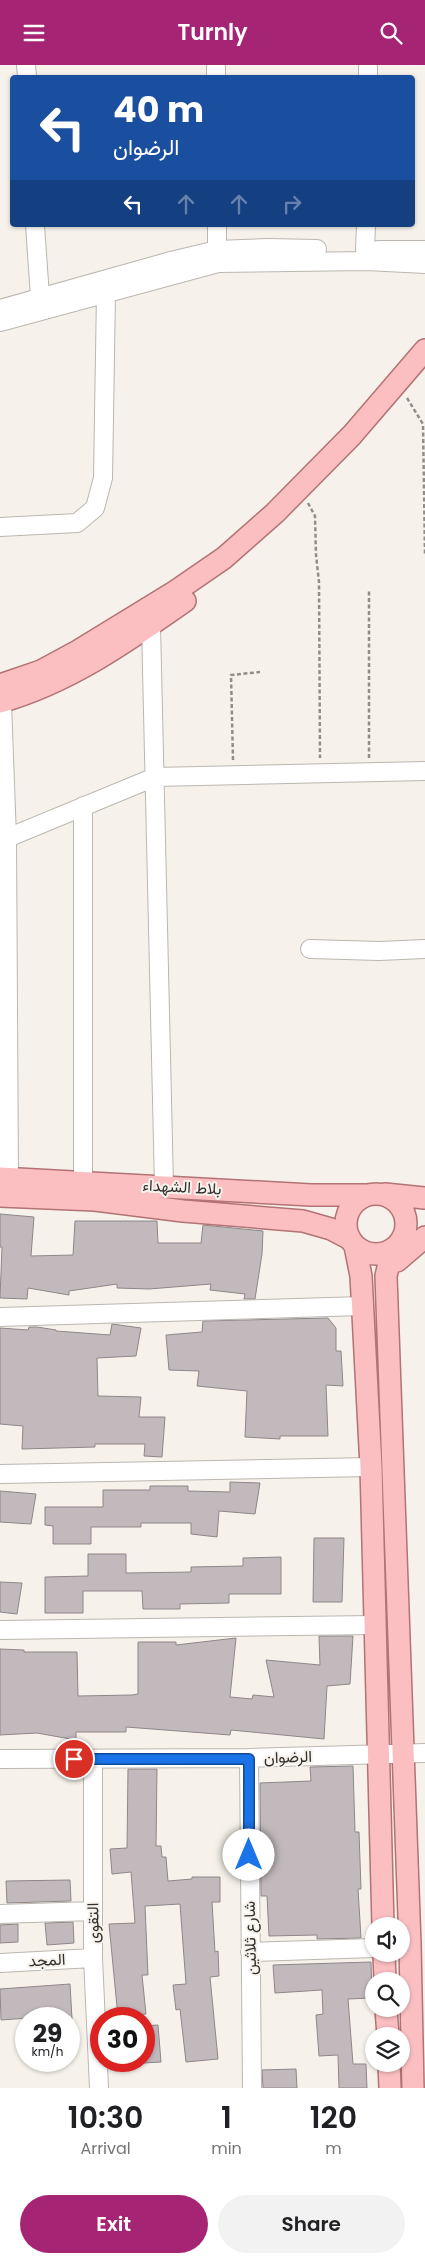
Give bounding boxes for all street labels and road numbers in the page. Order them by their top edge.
street label: بلاط الشهداء [142,1173,222,1201]
street label: الرضوان [263,1745,313,1769]
street label: شارع ثلاثين [238,1901,262,1975]
street label: التقوى [81,1902,105,1944]
street label: المجد [28,1948,66,1972]

